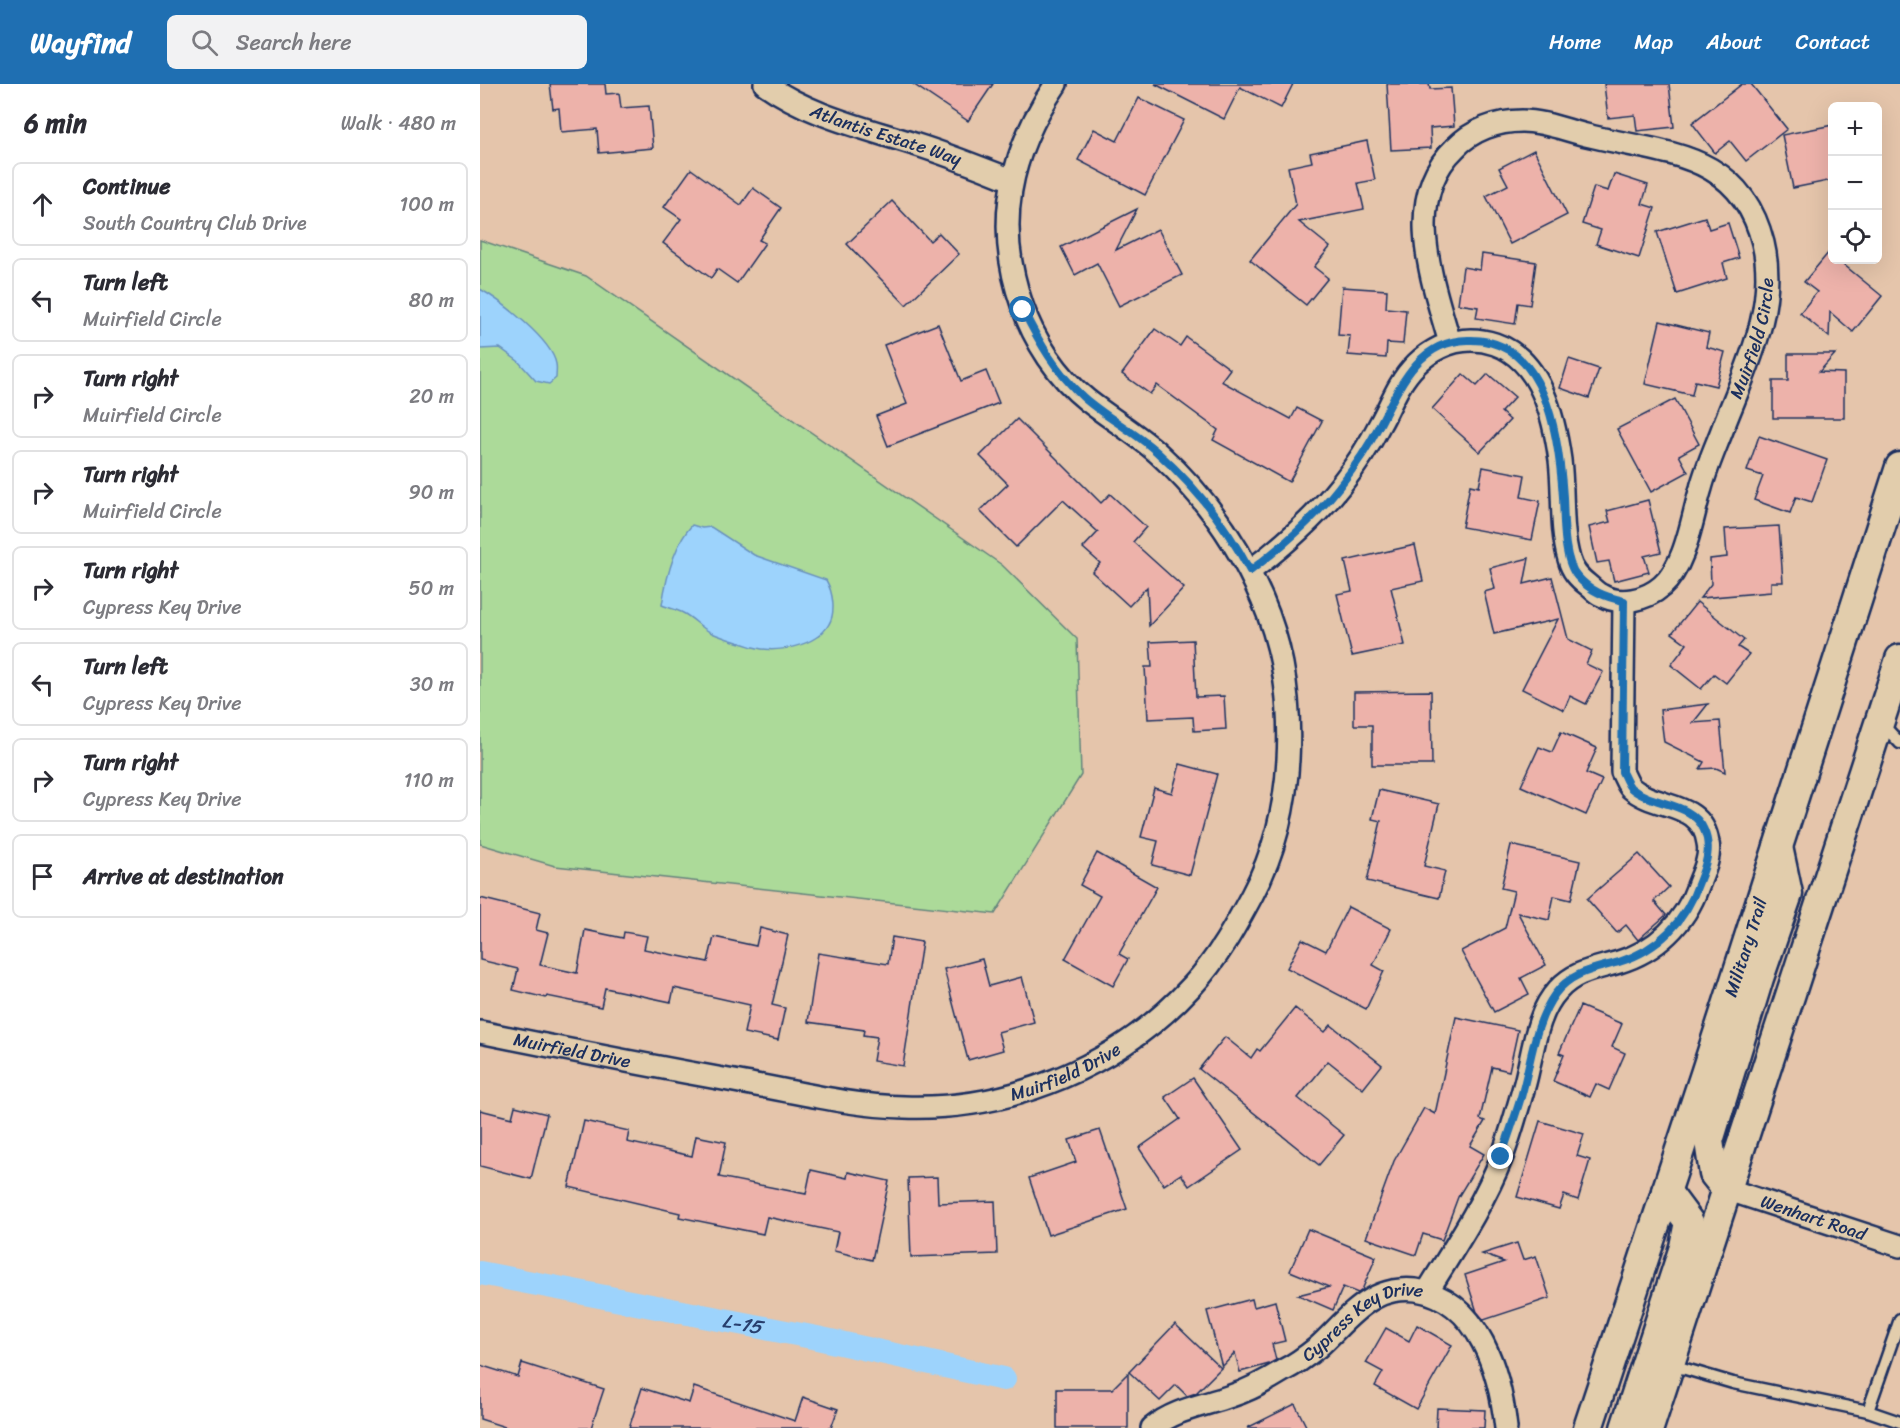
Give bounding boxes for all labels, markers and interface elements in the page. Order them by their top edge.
search box [167,15,587,69]
text: Wayfind [30,18,131,67]
text: Search here [236,23,352,62]
text: Home [1549,23,1601,61]
text: Map [1634,23,1673,61]
text: About [1706,23,1763,61]
text: Contact [1796,23,1870,61]
icon: search [188,26,221,59]
street label: Atlantis Estate Way [804,95,967,175]
text: 6 min [24,100,87,146]
map controls [1828,102,1882,264]
button: + [1828,102,1882,156]
text: Walk · 480 m [341,106,456,141]
button: − [1828,156,1882,210]
text: Continue [83,167,171,206]
text: 100 m [400,187,454,222]
icon: ahead [26,188,59,221]
text: South Country Club Drive [83,206,307,241]
button: locate [1828,210,1882,264]
text: Turn left [83,263,168,302]
street label: Muirfield Circle [1720,277,1783,404]
text: 80 m [409,283,454,318]
icon: left [26,284,59,317]
route start [1009,296,1035,322]
text: Muirfield Circle [83,302,222,337]
text: Turn right [83,359,178,398]
text: 20 m [409,379,454,414]
icon: right [26,380,59,413]
text: Muirfield Circle [83,398,222,433]
text: Turn right [83,455,178,494]
text: 90 m [409,475,454,510]
icon: right [26,476,59,509]
text: Muirfield Circle [83,494,222,529]
text: Turn right [83,551,178,590]
text: 50 m [409,571,454,606]
icon: right [26,572,59,605]
text: Cypress Key Drive [83,590,242,625]
text: Turn left [83,647,168,686]
text: 30 m [410,667,454,702]
icon: left [26,668,59,701]
text: Cypress Key Drive [83,686,242,721]
text: Turn right [83,743,178,782]
text: 110 m [404,763,454,798]
icon: right [26,764,59,797]
text: Cypress Key Drive [83,782,242,817]
text: Arrive at destination [83,857,284,896]
icon: arrive [26,860,59,893]
street label: Military Trail [1715,892,1777,1001]
street label: Muirfield Drive [511,1023,633,1077]
street label: Muirfield Drive [1006,1034,1127,1110]
route end [1487,1143,1513,1169]
street label: Wenhart Road [1756,1185,1872,1250]
street label: Cypress Key Drive [1295,1273,1426,1370]
water label: L-15 [720,1303,768,1345]

